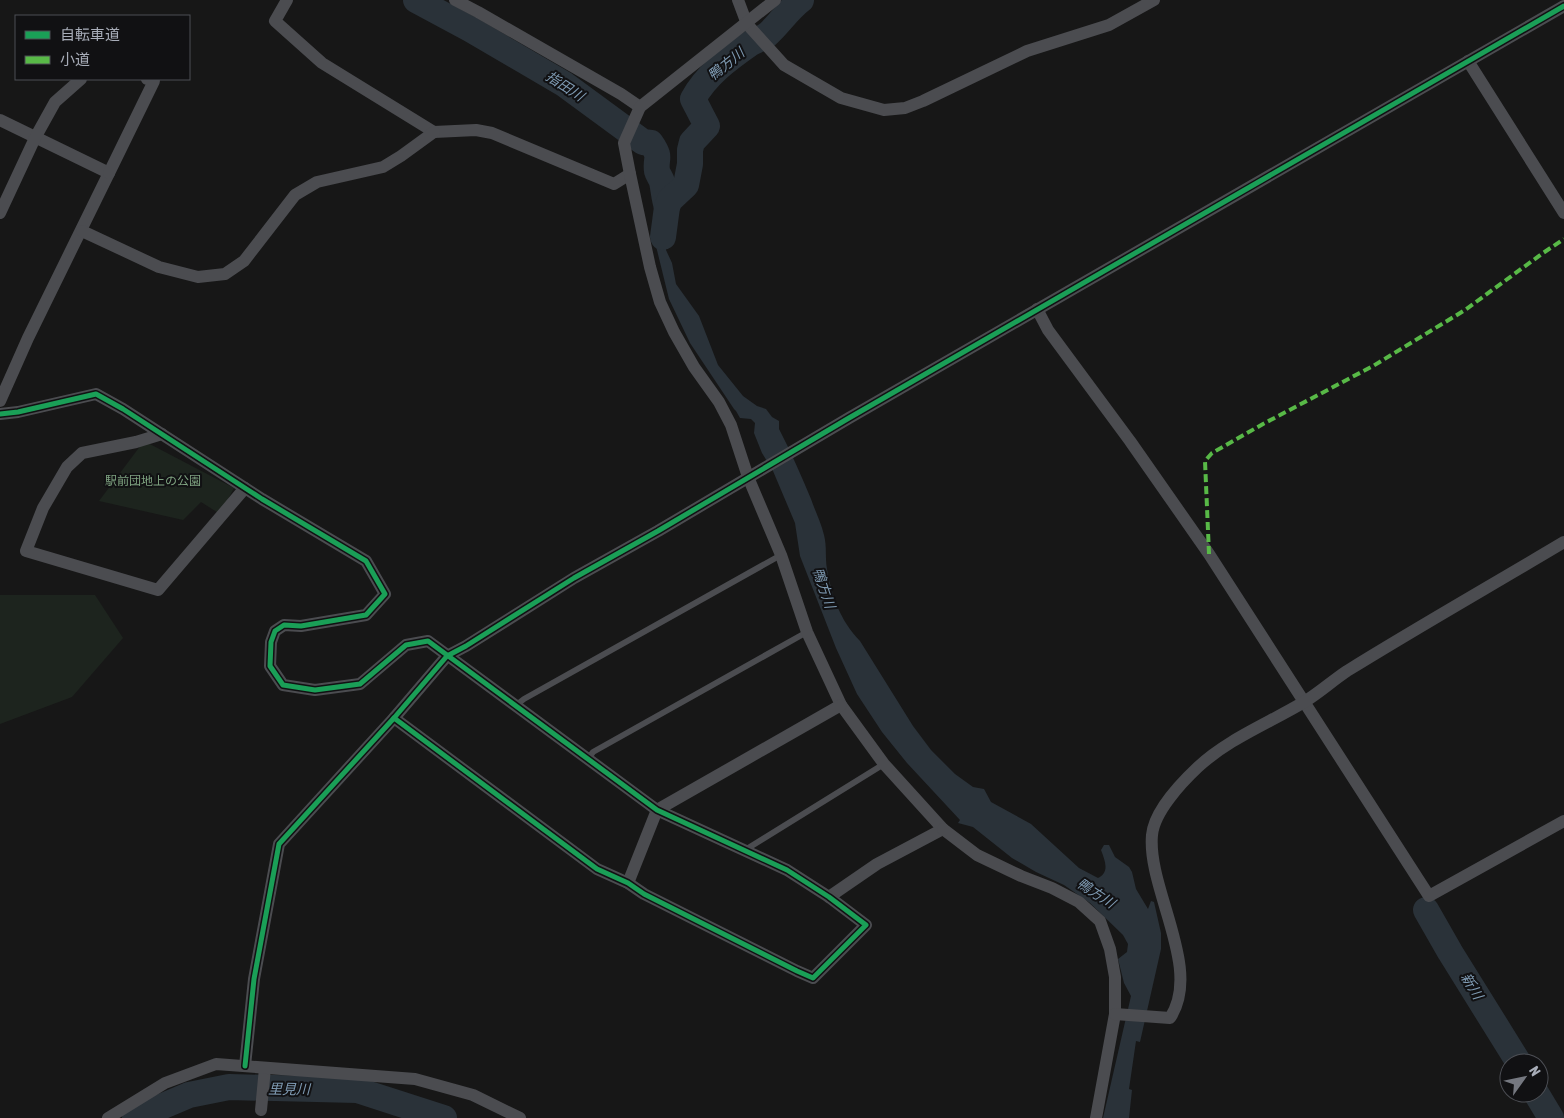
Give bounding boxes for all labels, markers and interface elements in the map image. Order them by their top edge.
legend [15,15,190,80]
text: 自転車道 [60,26,120,43]
water label: 鴨方川 [705,43,749,83]
text: 小道 [60,51,90,68]
water label: 指田川 [543,68,589,105]
park label: 駅前団地上の公園 [105,474,201,488]
water label: 鴨方川 [810,566,839,612]
water label: 鴨方川 [1074,875,1120,912]
water label: 新川 [1458,970,1487,1004]
north arrow [1499,1053,1549,1103]
text: N [1526,1063,1544,1079]
water label: 里見川 [268,1081,312,1097]

